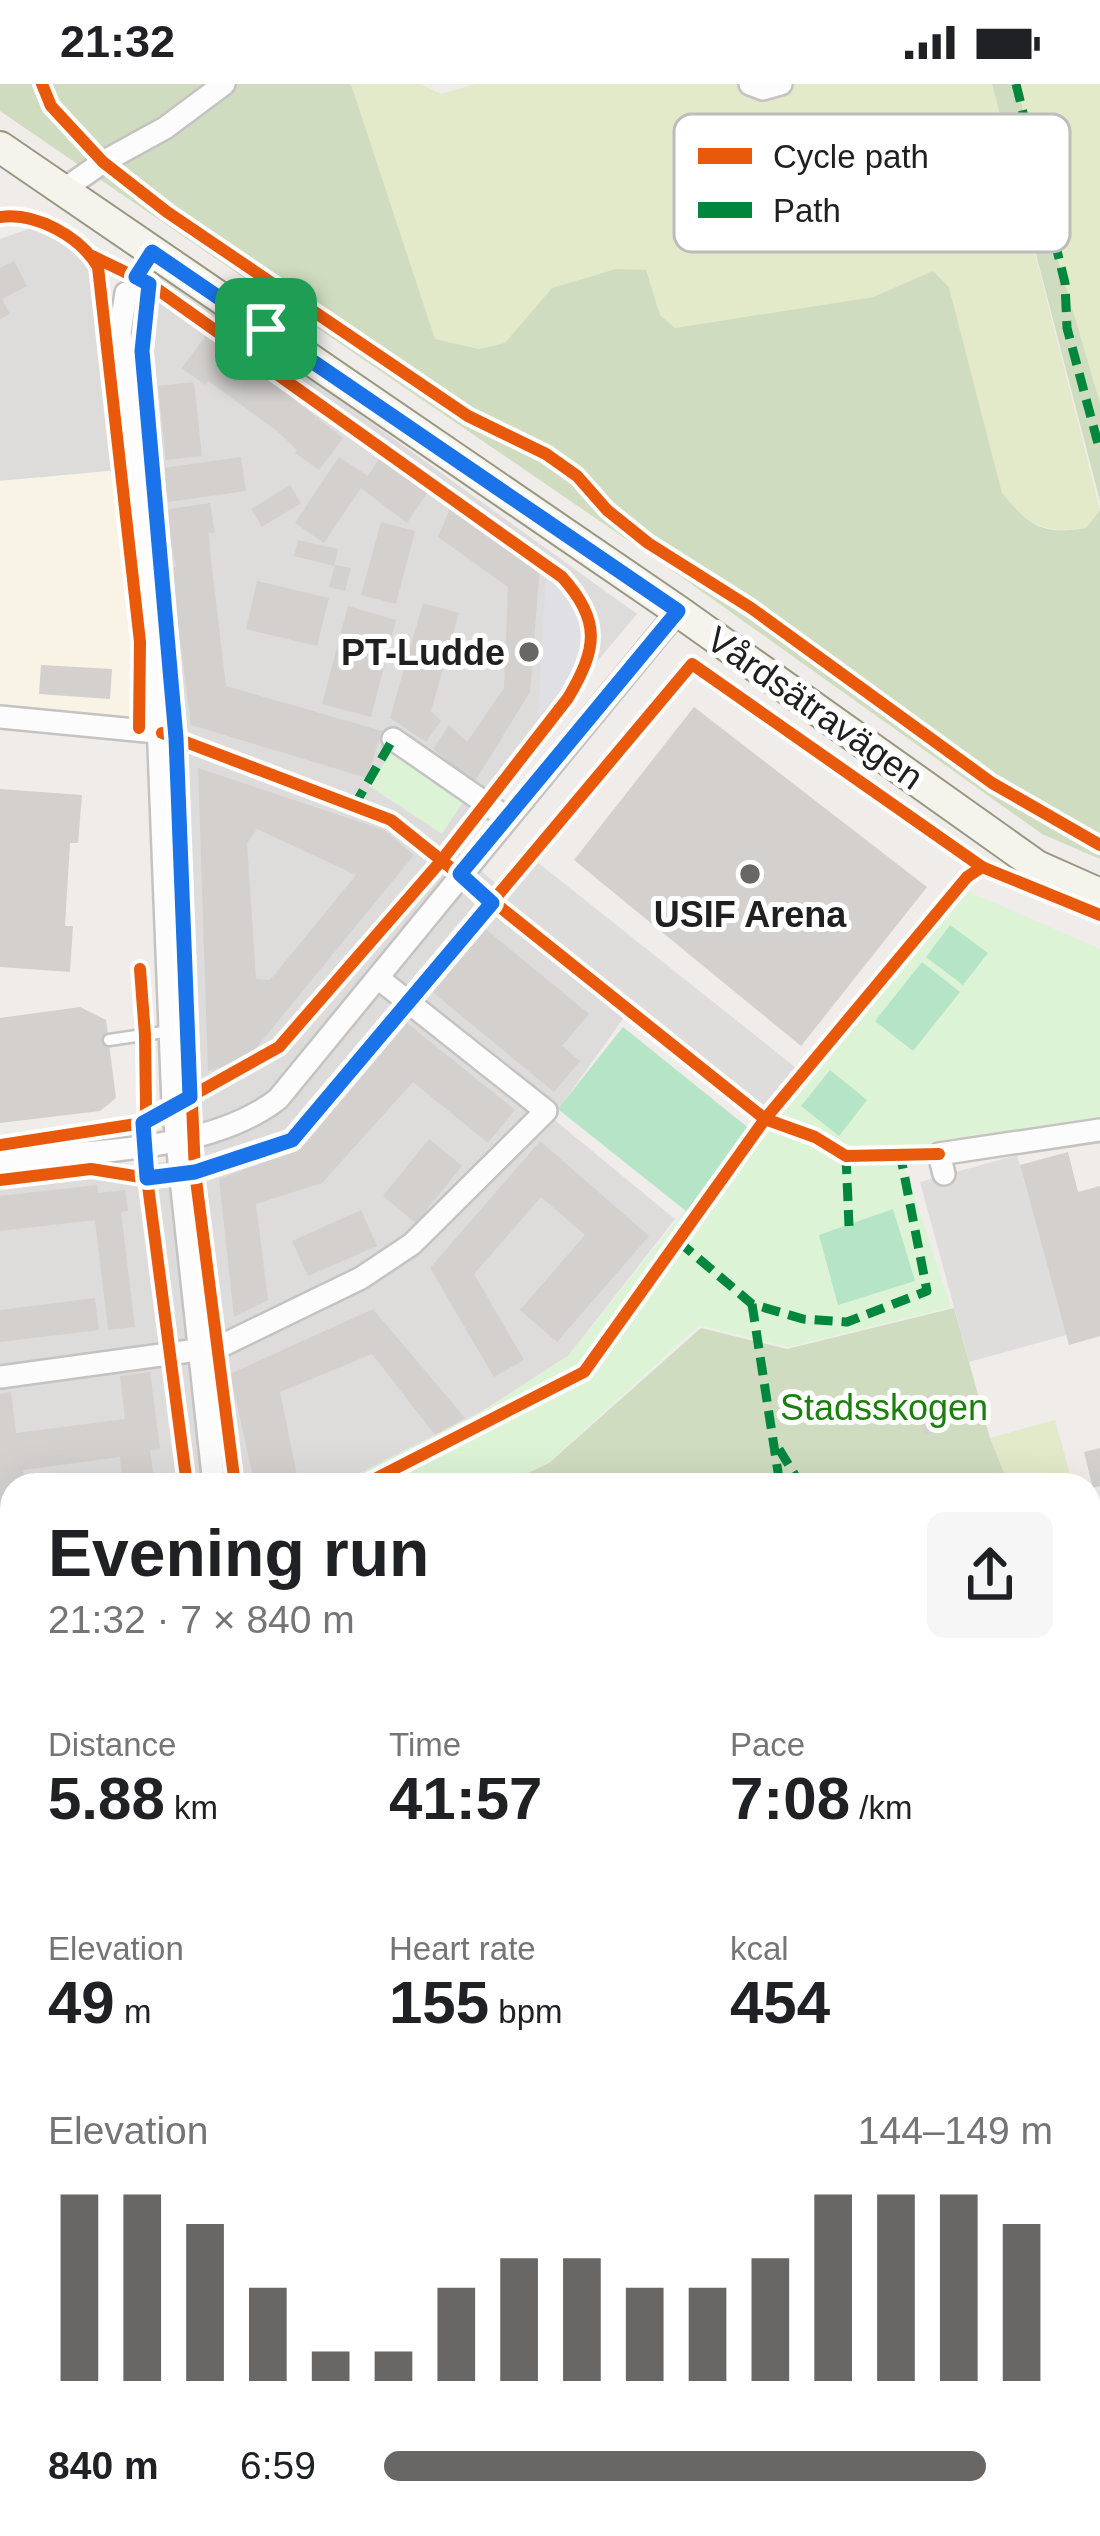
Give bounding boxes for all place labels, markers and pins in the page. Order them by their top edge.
pin [215,278,317,380]
place label: PT-Ludde [341,632,505,673]
marker: PT-Ludde [516,639,542,665]
marker: USIF Arena [737,861,763,887]
place label: USIF Arena [654,894,847,935]

